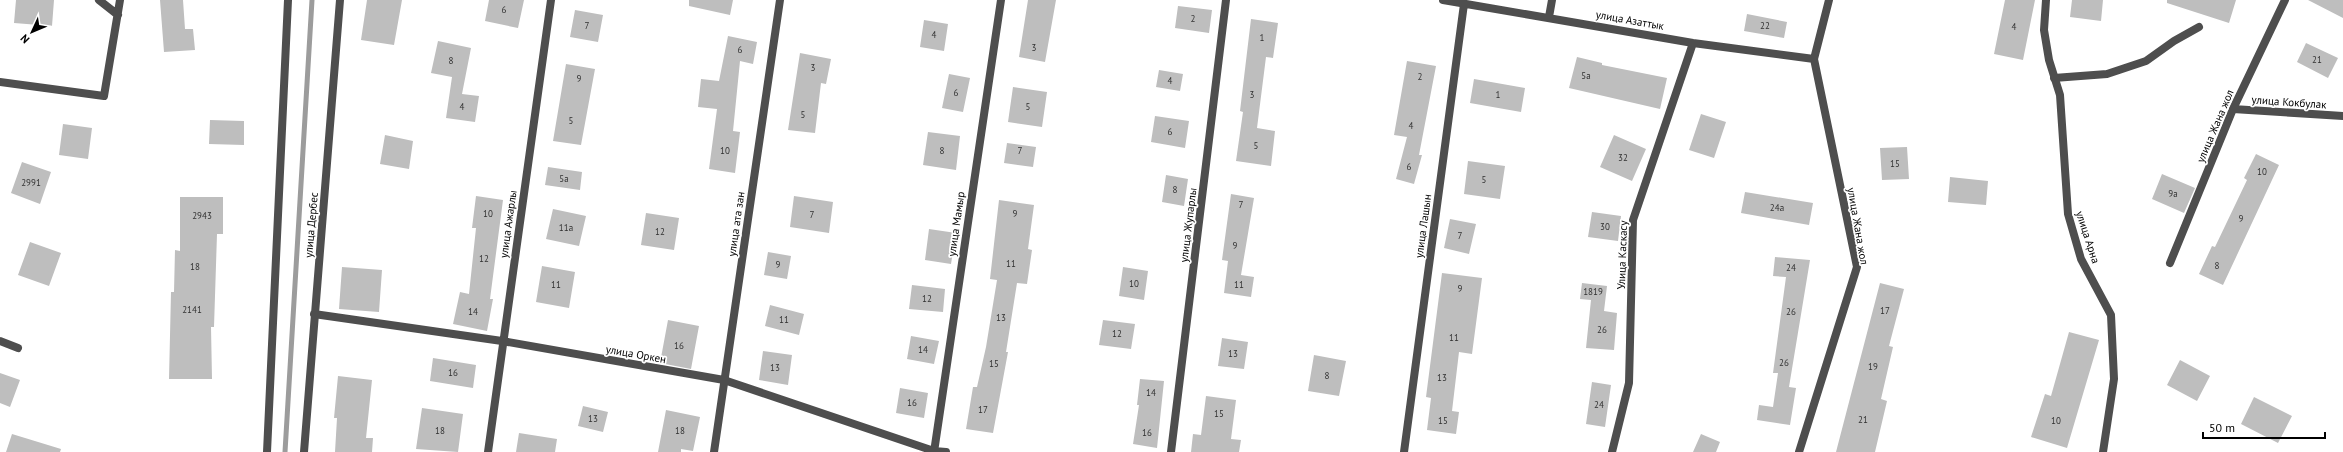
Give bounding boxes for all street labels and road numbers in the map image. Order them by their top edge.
street label: улица Азаттык [1595,7,1666,33]
street label: улица Жана жол [2193,87,2237,165]
street label: улица Кокбулак [2251,92,2328,112]
street label: улица Жана жол [1844,186,1872,266]
street label: улица Жупарлы [1176,187,1200,263]
street label: улица Ажарлы [496,189,520,259]
street label: улица ата зан [725,191,747,257]
street label: улица Мамыр [945,191,967,257]
street label: улица Дербес [301,192,321,258]
street label: улица Лашын [1412,193,1434,259]
street label: улица Арна [2073,209,2103,265]
street label: Улица Каскасу [1614,219,1630,290]
street label: улица Оркен [605,342,667,366]

